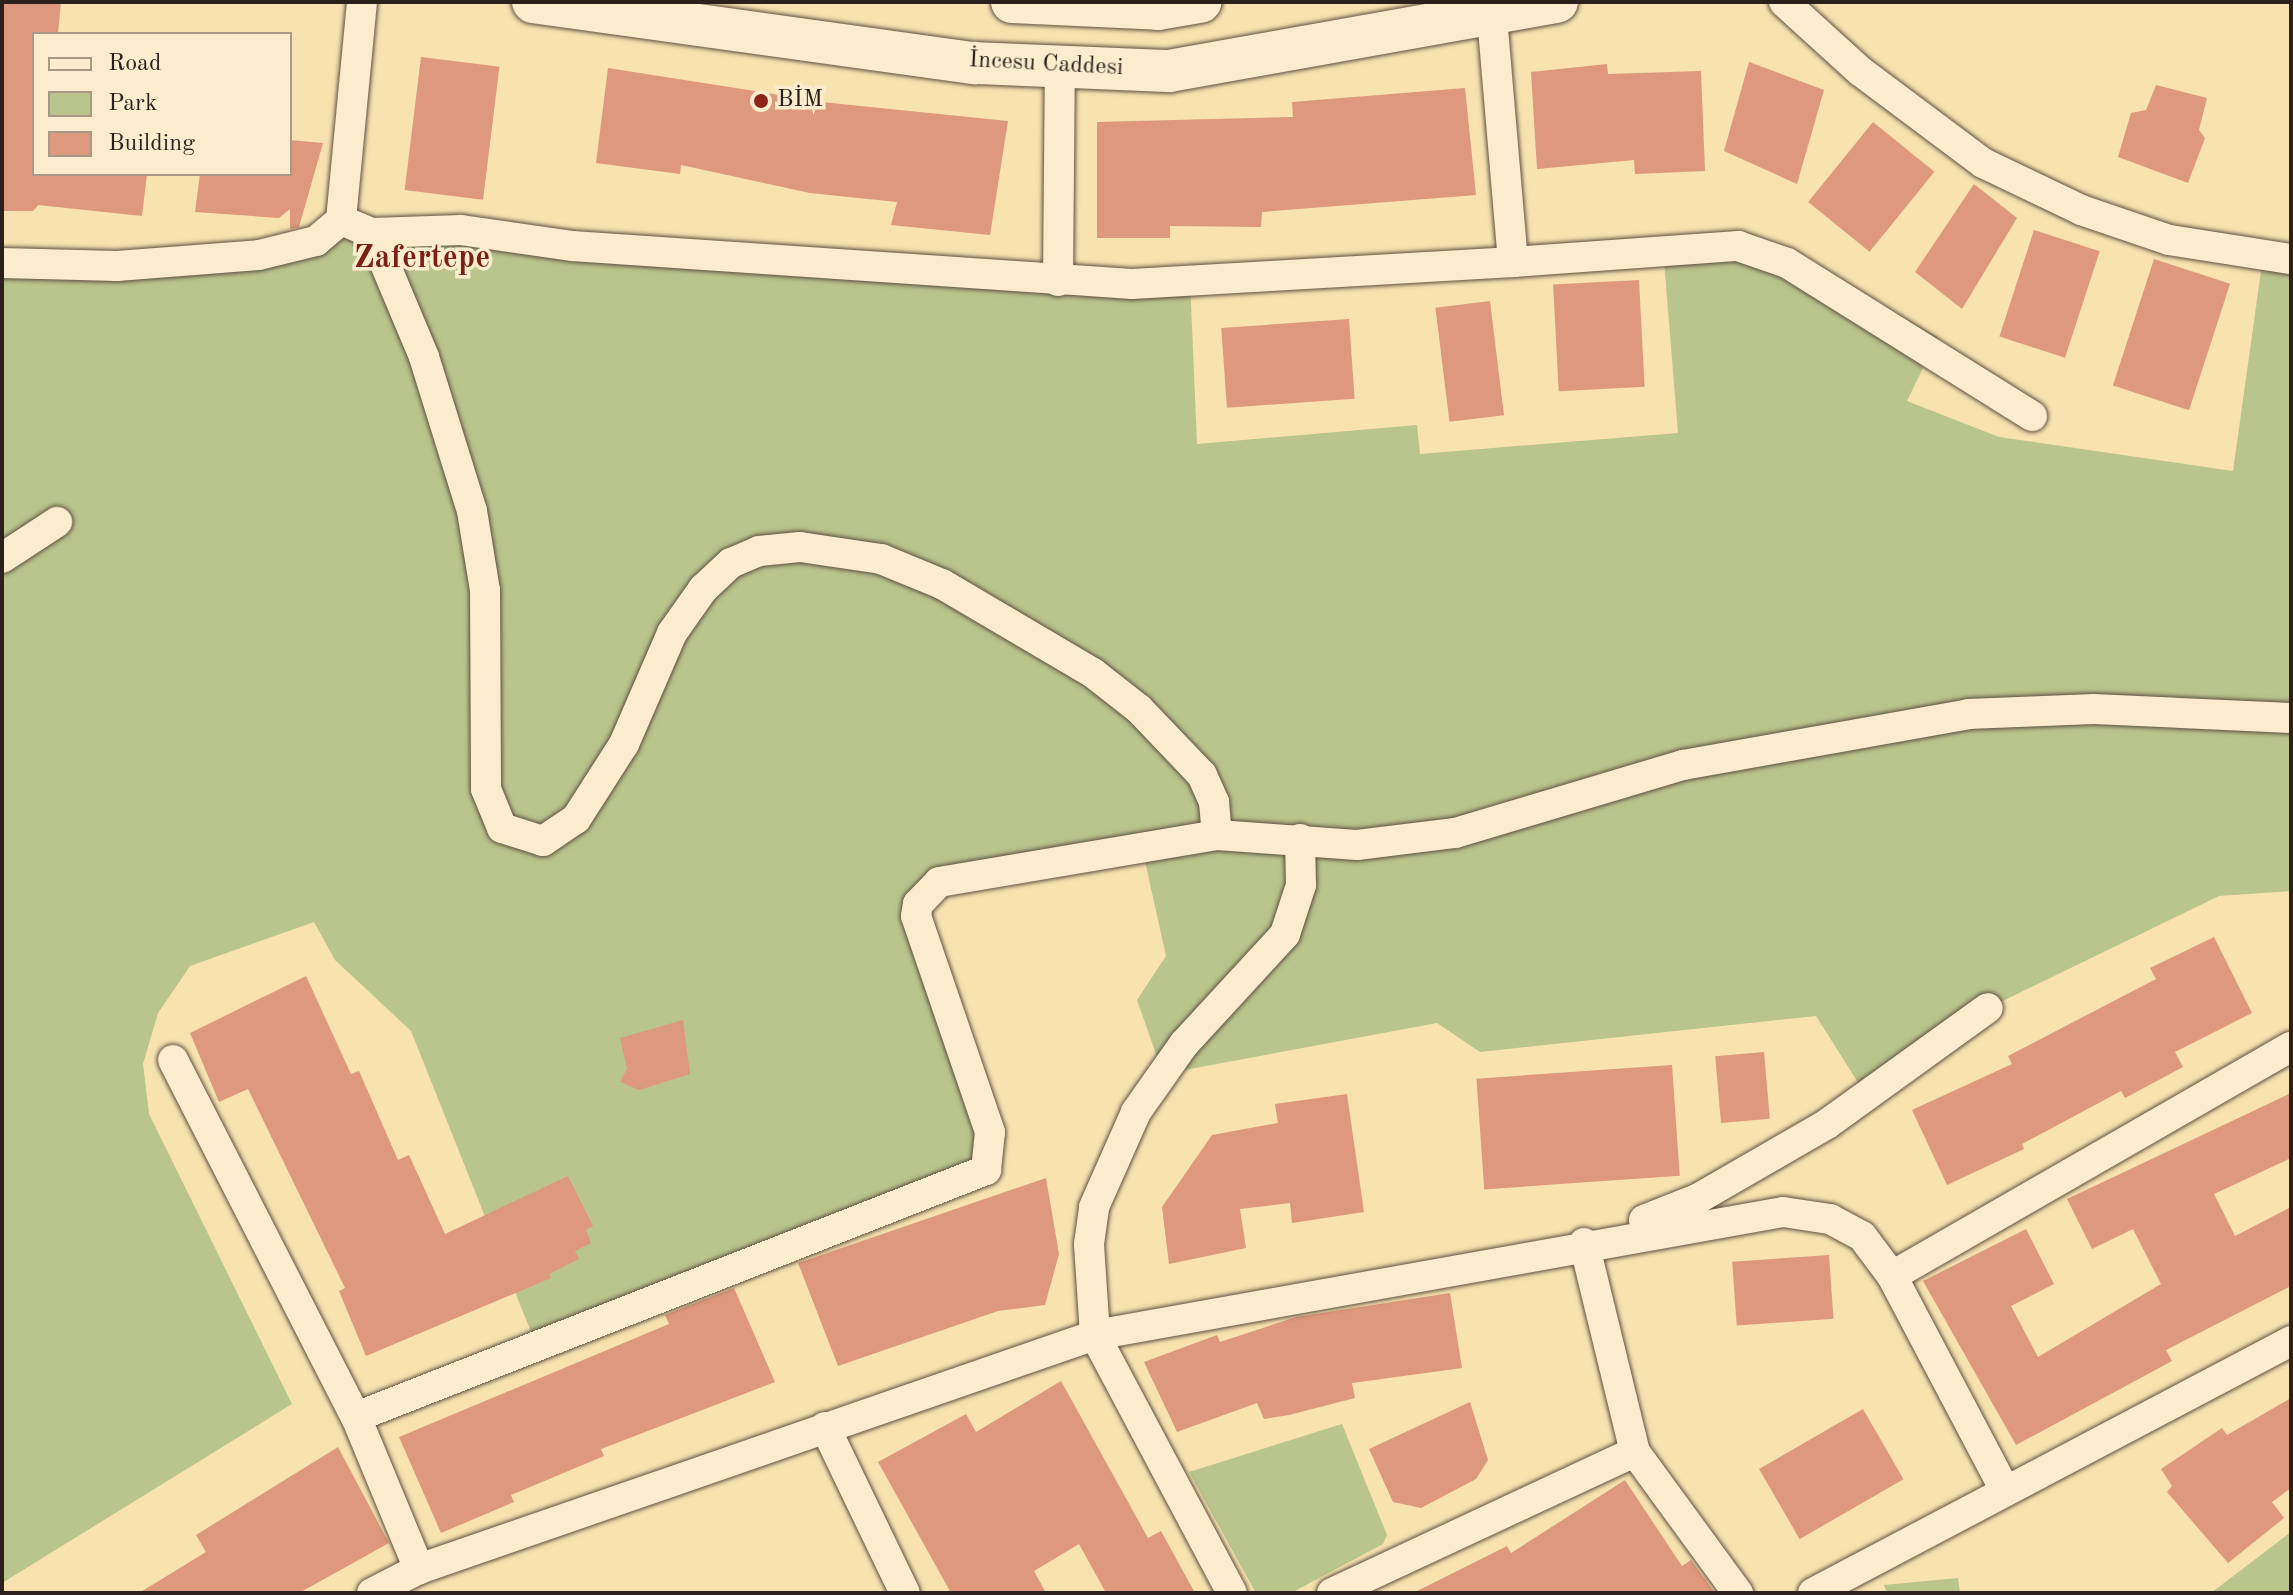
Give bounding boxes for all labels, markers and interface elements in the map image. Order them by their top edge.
legend [32,32,292,176]
street label: İncesu Caddesi [968,47,1124,83]
text: Road [108,52,161,76]
place label: BİM [777,87,823,115]
text: Park [108,92,157,116]
marker: BİM [752,92,770,110]
text: Building [108,132,195,156]
district label: Zafertepe [354,240,490,278]

